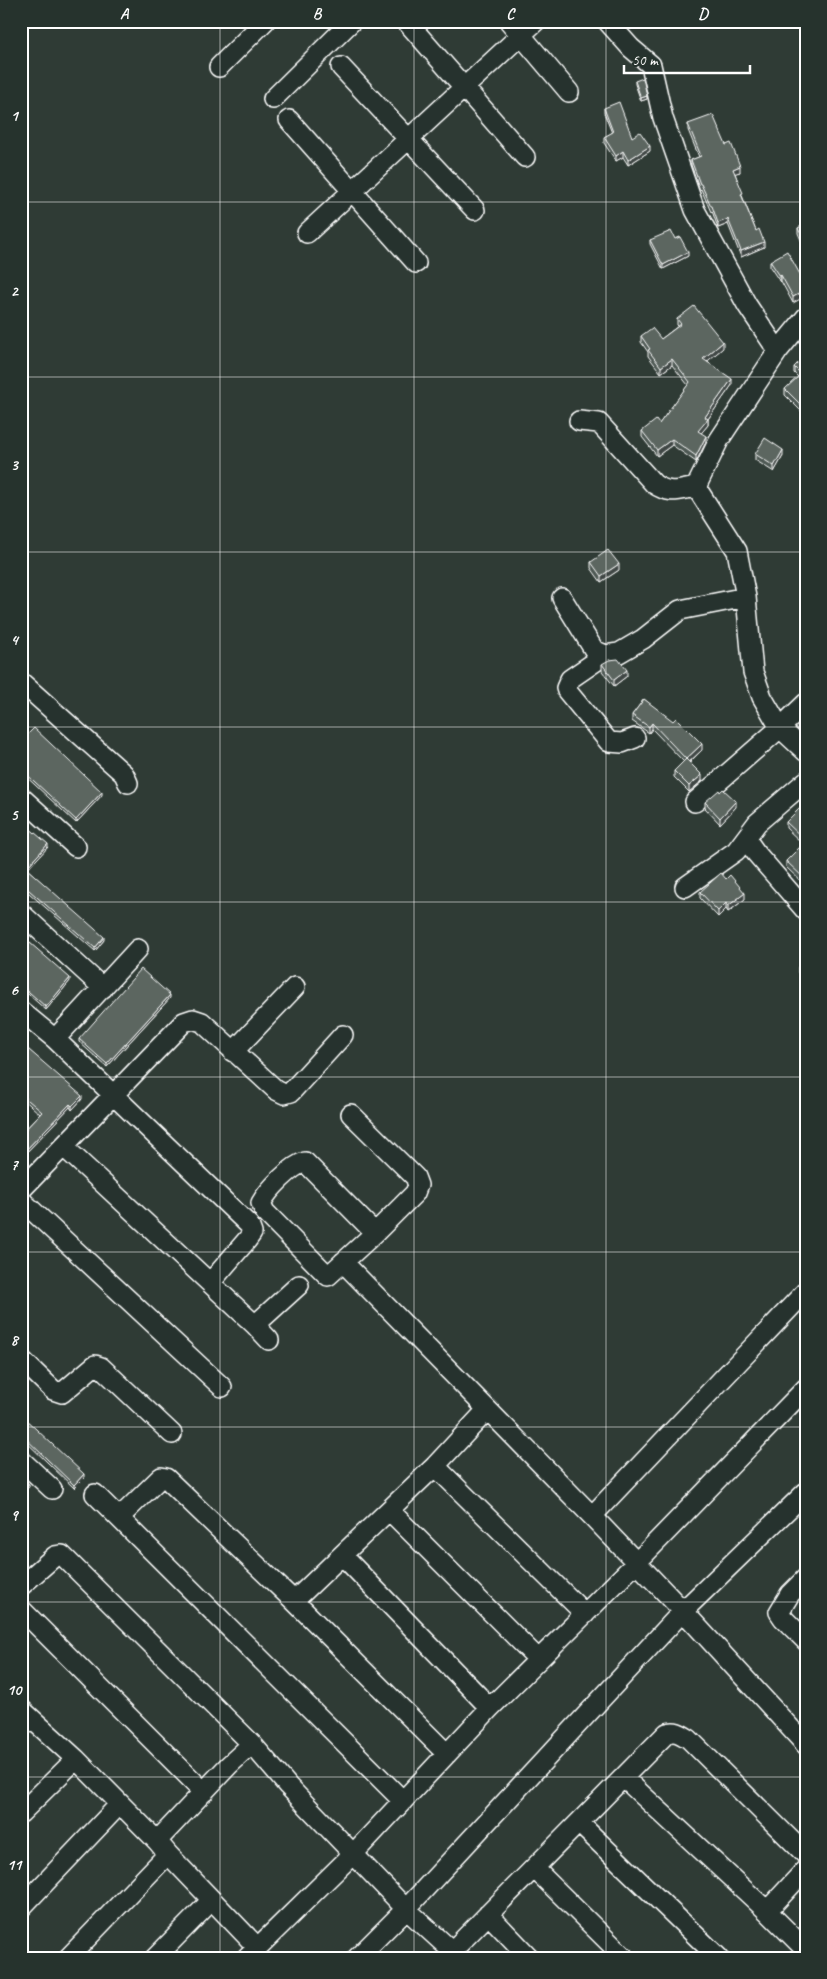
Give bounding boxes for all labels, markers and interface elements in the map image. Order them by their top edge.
text: A [120,4,130,24]
text: B [313,4,323,24]
text: C [506,4,516,24]
text: D [698,4,709,24]
scale bar [624,42,751,74]
text: 50 m [632,51,659,70]
text: 1 [10,106,19,126]
text: 2 [10,281,19,301]
text: 3 [10,455,19,475]
text: 4 [10,630,19,650]
text: 5 [11,805,20,825]
text: 6 [10,980,19,1000]
text: 7 [10,1155,19,1175]
text: 8 [10,1330,19,1350]
text: 9 [10,1505,19,1525]
text: 10 [7,1680,23,1700]
text: 11 [7,1855,23,1875]

